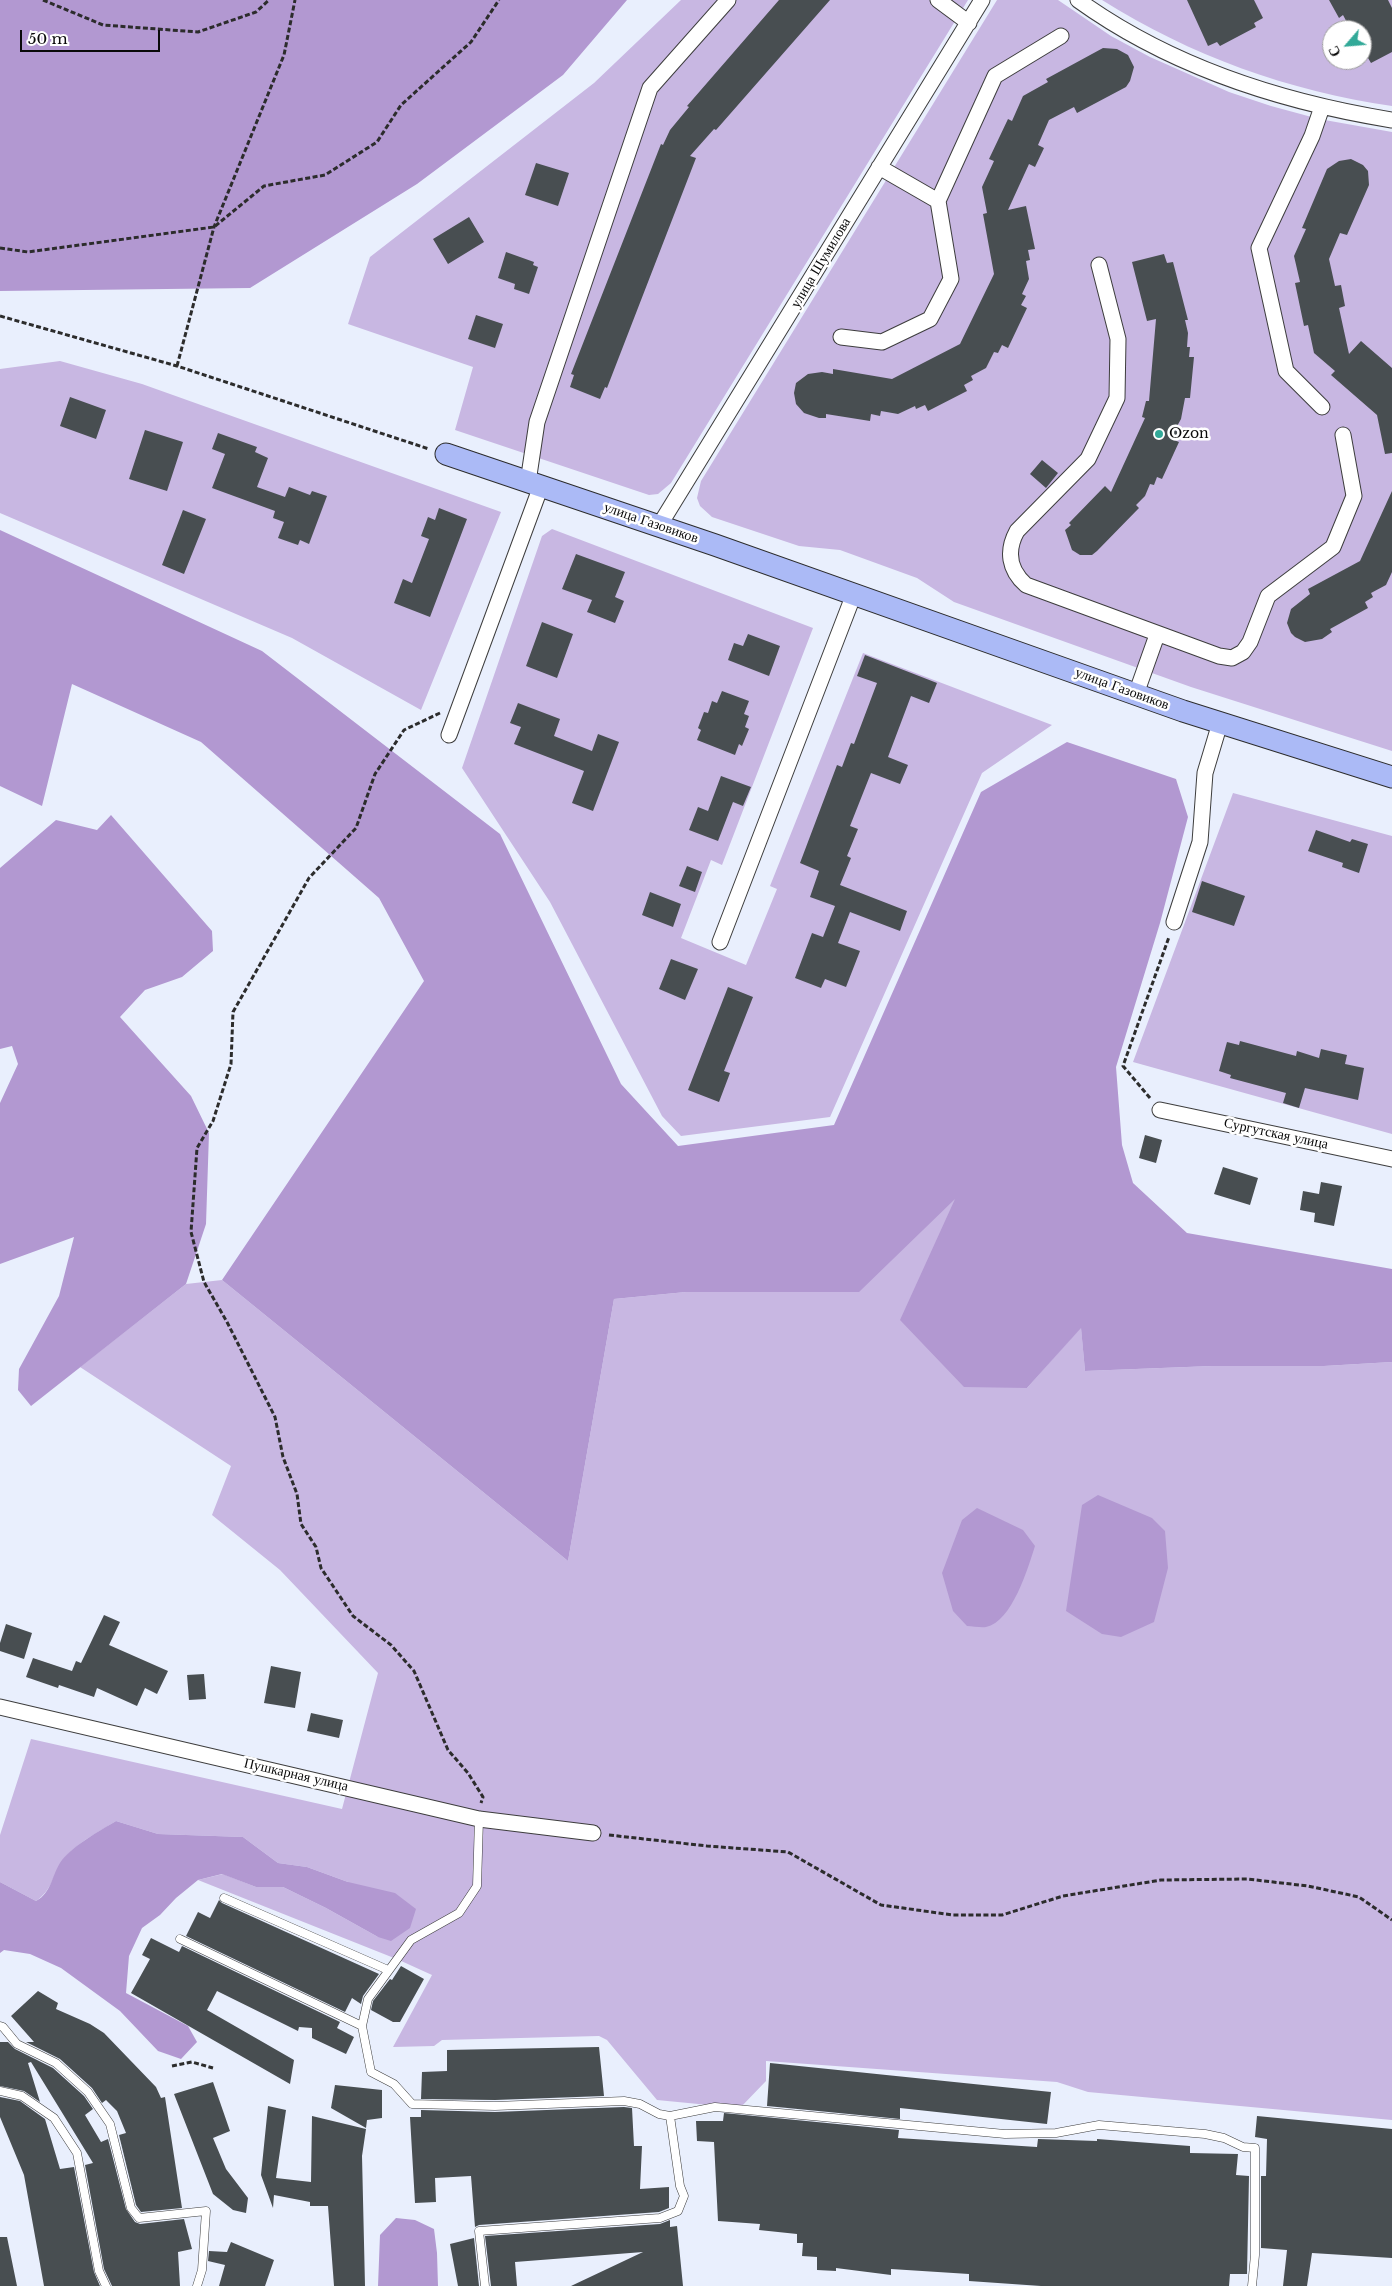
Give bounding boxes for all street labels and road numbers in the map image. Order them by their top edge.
street label: улица Шумилова [787,215,855,311]
street label: улица Газовиков [602,499,700,547]
street label: улица Газовиков [1073,664,1171,714]
street label: Сургутская улица [1222,1115,1330,1153]
street label: Пушкарная улица [242,1755,350,1795]

